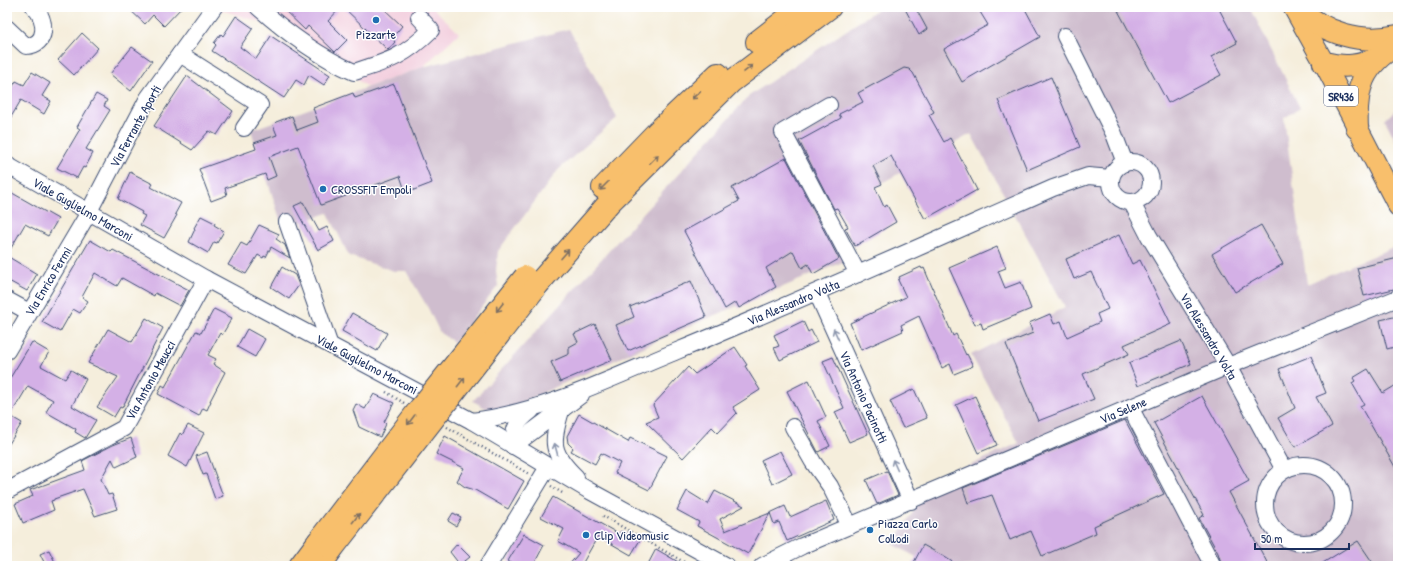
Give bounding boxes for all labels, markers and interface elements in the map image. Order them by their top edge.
marker: Pizzarte [371,15,381,25]
place label: Pizzarte [356,25,396,43]
one-way arrow [742,65,753,73]
street label: Via Ferrante Aporti [105,82,165,170]
road number: SR436 [1324,86,1358,106]
one-way arrow [691,90,702,99]
one-way arrow [649,154,659,164]
street label: Viale Guglielmo Marconi [30,173,136,245]
place label: CROSSFIT Empoli [331,180,412,198]
one-way arrow [600,181,609,191]
marker: CROSSFIT Empoli [318,184,328,194]
street label: Via Enrico Fermi [20,243,76,319]
one-way arrow [560,249,569,259]
street label: Via Alessandro Volta [744,275,842,329]
street label: Via Alessandro Volta [1176,289,1242,383]
one-way arrow [496,302,505,313]
one-way arrow [832,328,839,340]
street label: Viale Guglielmo Marconi [313,329,421,399]
street label: Via Antonio Meucci [121,337,179,423]
street label: Via Antonio Pacinotti [836,348,892,446]
one-way arrow [457,377,466,388]
street label: Via Selene [1097,392,1149,428]
one-way arrow [407,415,415,426]
one-way arrow [552,442,559,455]
one-way arrow [891,460,898,472]
one-way arrow [352,513,360,524]
place label: Piazza Carlo Collodi [878,514,937,547]
marker: Piazza Carlo Collodi [865,525,875,535]
scale bar [1255,525,1349,551]
place label: Clip Videomusic [594,526,669,544]
marker: Clip Videomusic [581,530,591,540]
text: 50 m [1261,530,1282,547]

